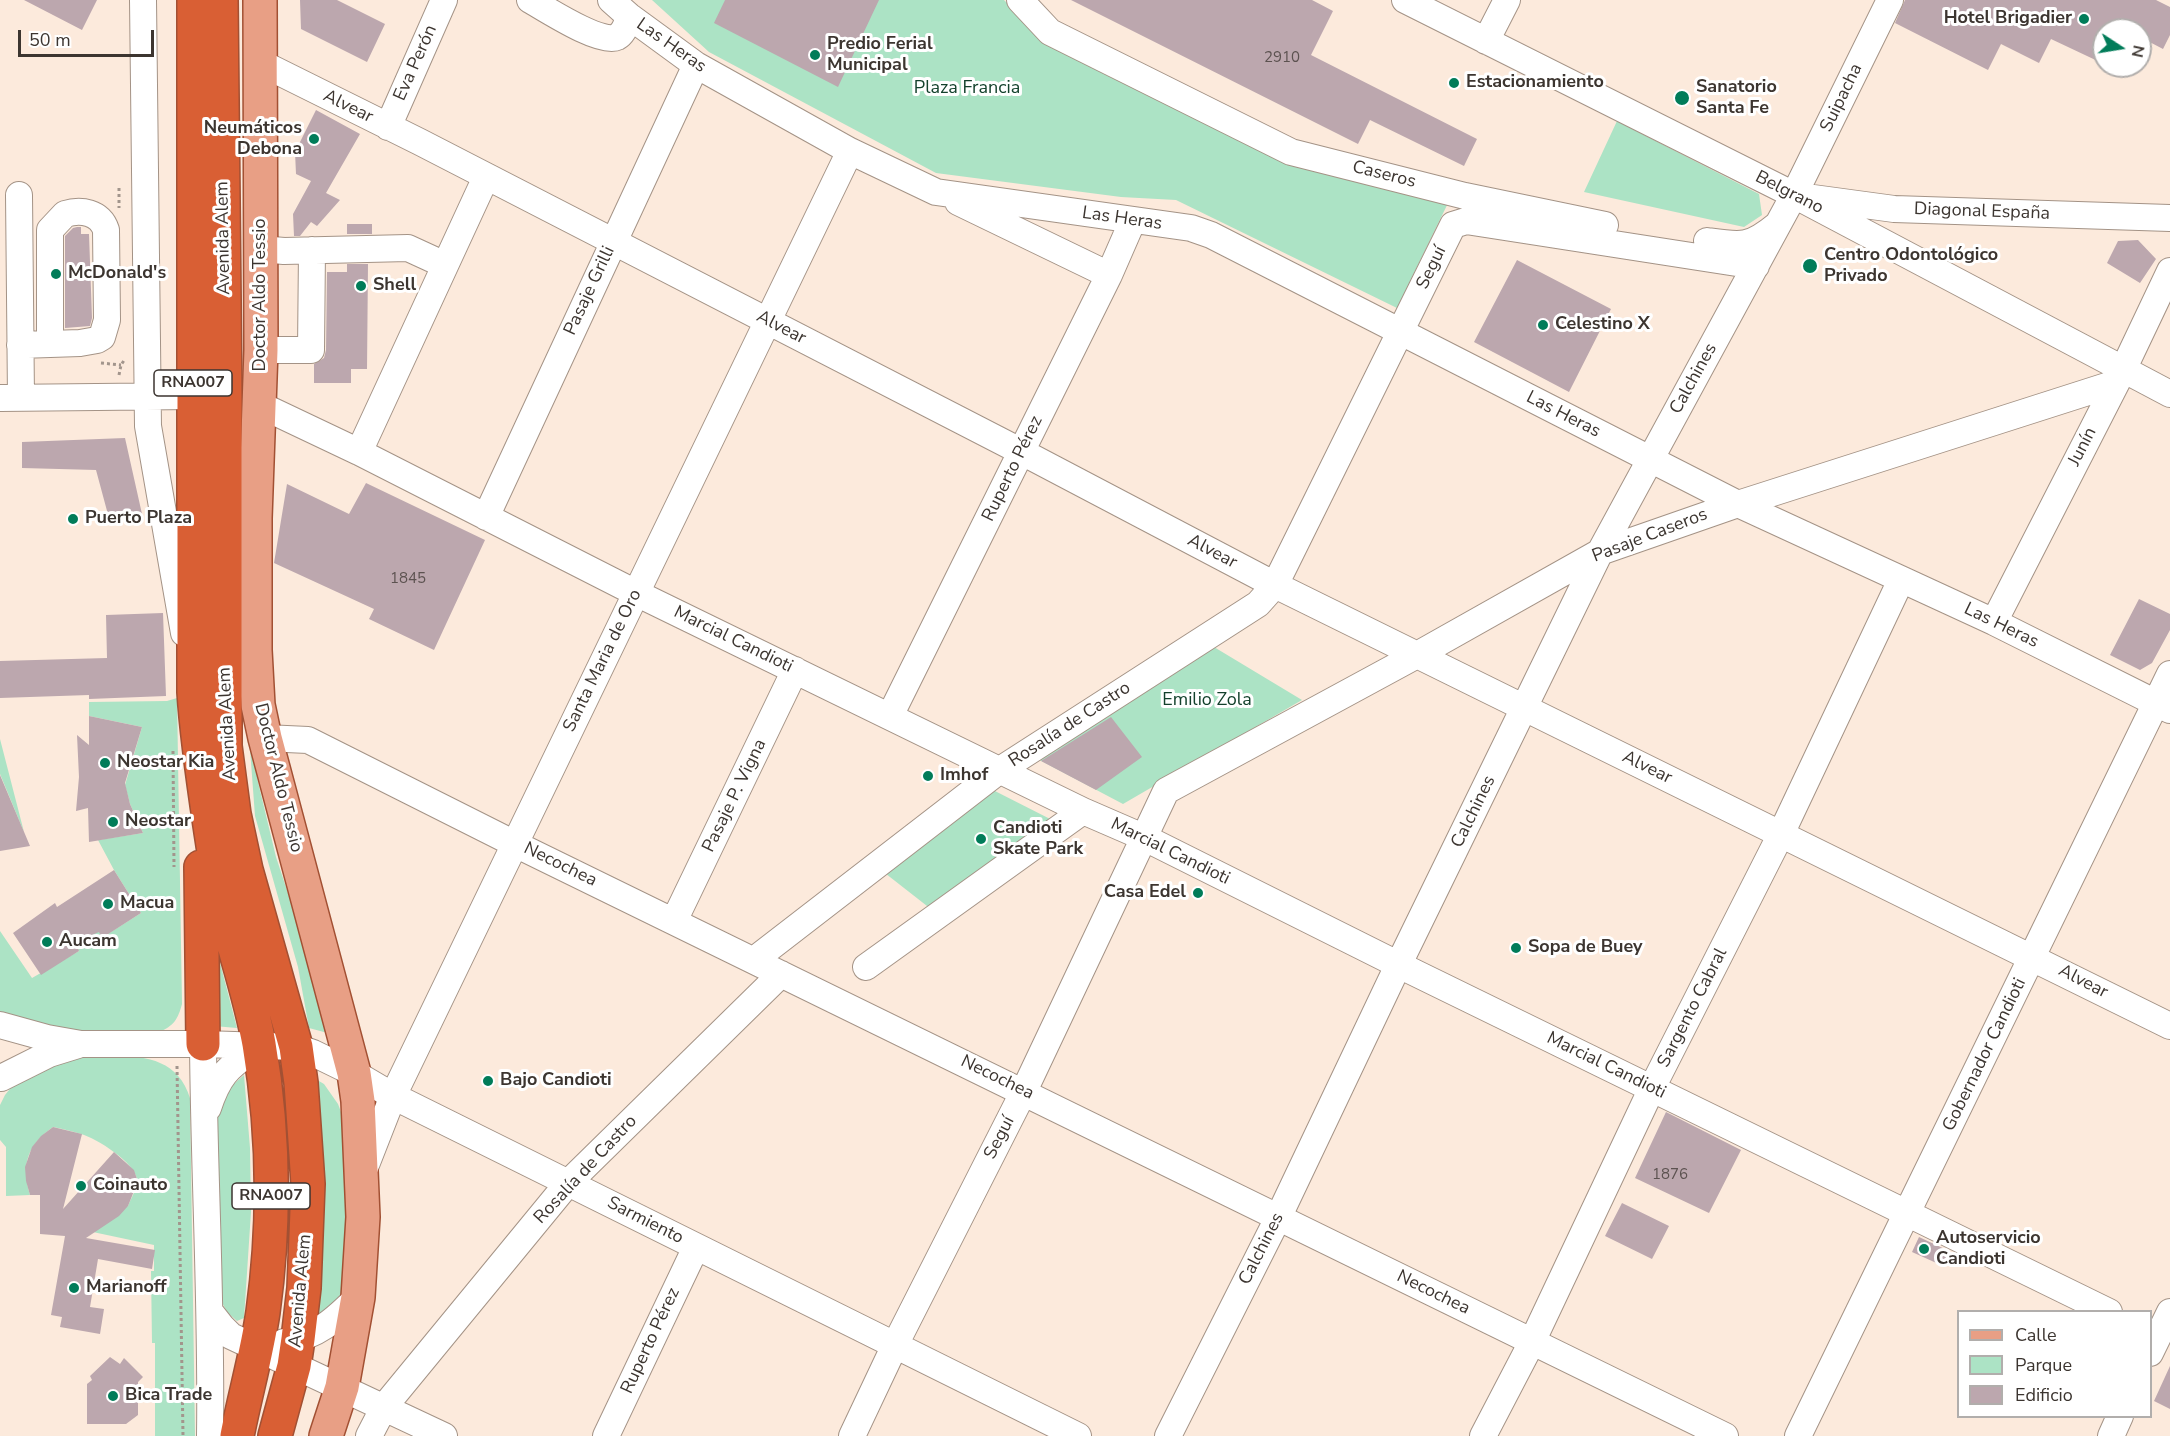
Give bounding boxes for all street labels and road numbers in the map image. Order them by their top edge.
street label: Las Heras [632,14,710,78]
street label: Eva Perón [390,22,442,104]
street label: Suipacha [1816,60,1868,136]
street label: Alvear [319,86,377,128]
street label: Caseros [1350,157,1418,193]
street label: Belgrano [1751,167,1827,219]
street label: Avenida Alem [212,181,236,295]
street label: Diagonal España [1914,199,2050,225]
street label: Las Heras [1081,203,1163,235]
street label: Doctor Aldo Tessio [250,218,272,372]
street label: Pasaje Grilli [560,243,620,339]
street label: Seguí [1412,243,1452,293]
street label: Alvear [753,306,809,350]
street label: Calchines [1666,340,1722,418]
road number: RNA007 [154,370,232,396]
street label: Las Heras [1522,387,1604,443]
street label: Ruperto Pérez [978,413,1048,525]
street label: Junín [2064,424,2102,470]
street label: Pasaje Caseros [1589,504,1711,568]
street label: Alvear [1184,530,1240,574]
street label: Santa Maria de Oro [559,586,647,736]
street label: Las Heras [1960,599,2042,653]
street label: Marcial Candioti [670,602,796,678]
street label: Avenida Alem [214,667,242,781]
street label: Rosalía de Castro [1005,678,1135,772]
street label: Doctor Aldo Tessio [249,701,307,855]
street label: Pasaje P. Vigna [698,736,772,856]
street label: Alvear [1618,747,1676,789]
street label: Calchines [1447,772,1501,852]
street label: Marcial Candioti [1107,814,1233,890]
street label: Necochea [520,838,600,892]
street label: Sargento Cabral [1654,945,1732,1071]
street label: Alvear [2055,960,2111,1004]
street label: Gobernador Candioti [1939,975,2031,1135]
street label: Marcial Candioti [1543,1028,1669,1104]
street label: Necochea [957,1051,1037,1105]
street label: Rosalía de Castro [530,1111,642,1229]
street label: Seguí [980,1113,1020,1163]
road number: RNA007 [232,1183,310,1209]
street label: Sarmiento [603,1193,687,1249]
street label: Calchines [1235,1209,1289,1289]
street label: Avenida Alem [285,1233,317,1349]
street label: Necochea [1393,1266,1473,1320]
street label: Ruperto Pérez [617,1284,685,1398]

